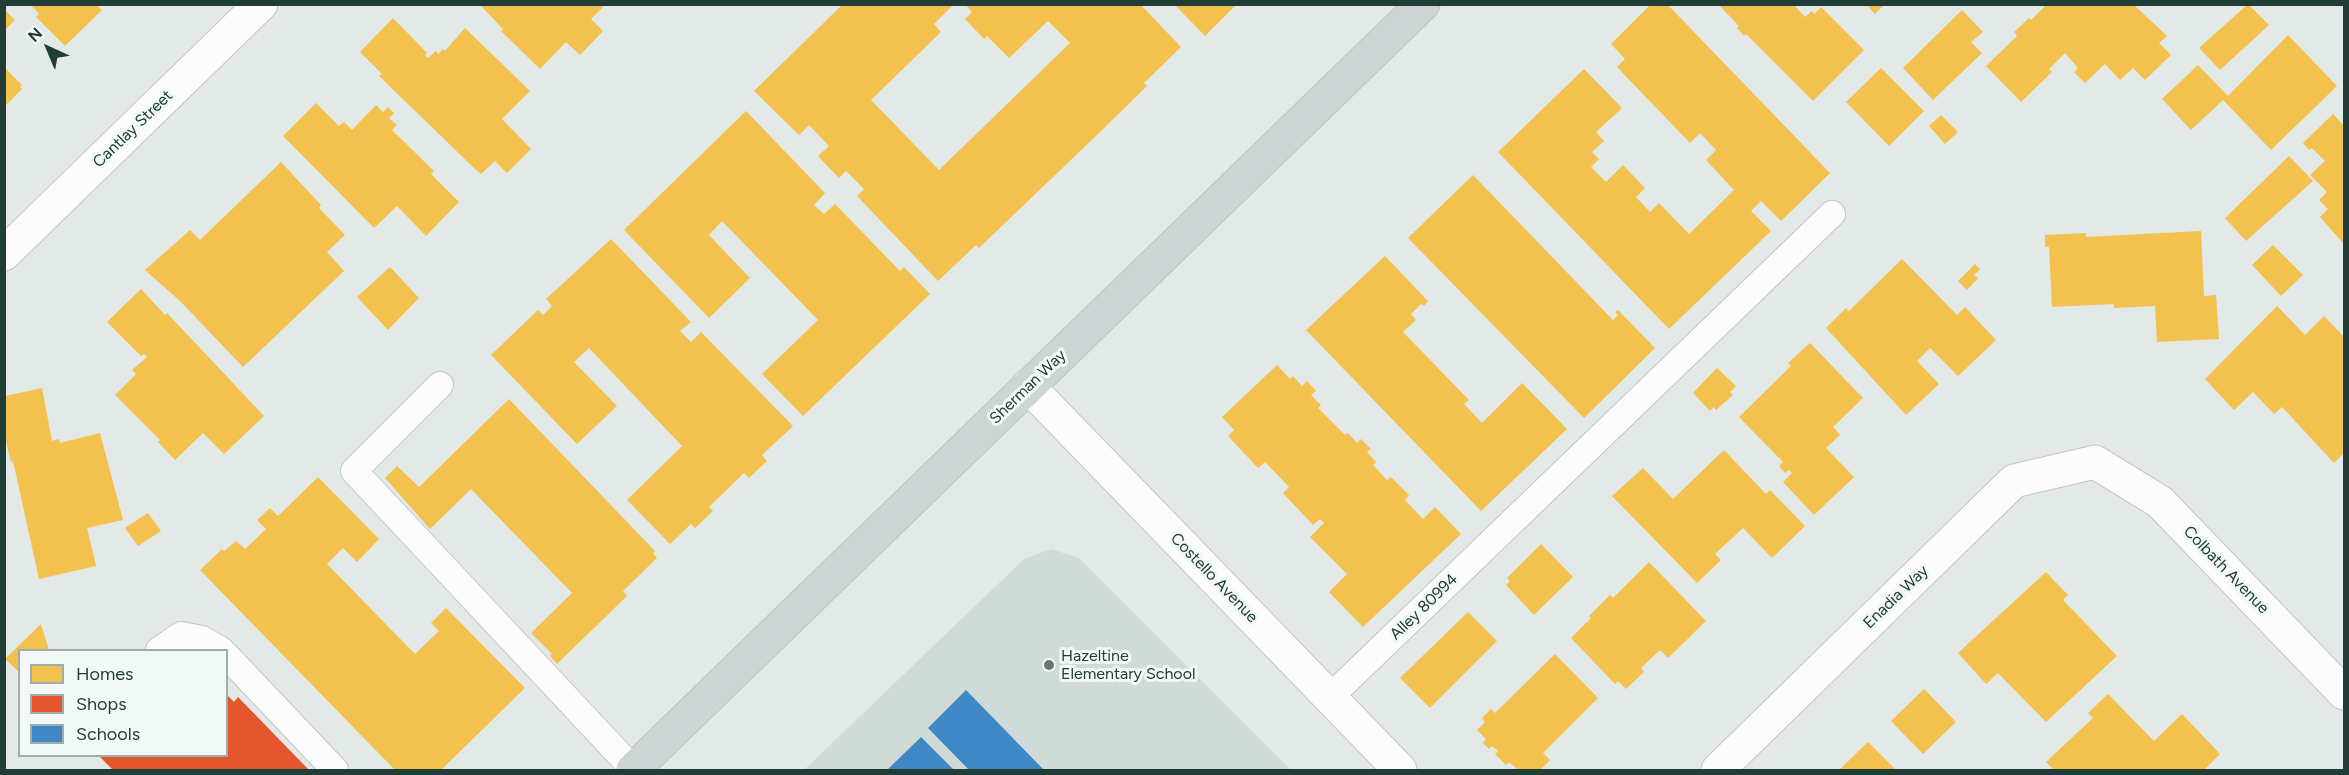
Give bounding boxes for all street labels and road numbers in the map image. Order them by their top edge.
street label: Cantlay Street [89,86,177,172]
street label: Sherman Way [986,346,1070,428]
street label: Colbath Avenue [2179,522,2273,618]
street label: Costello Avenue [1166,529,1262,627]
street label: Enadia Way [1860,561,1932,633]
street label: Alley 80994 [1386,570,1462,644]

